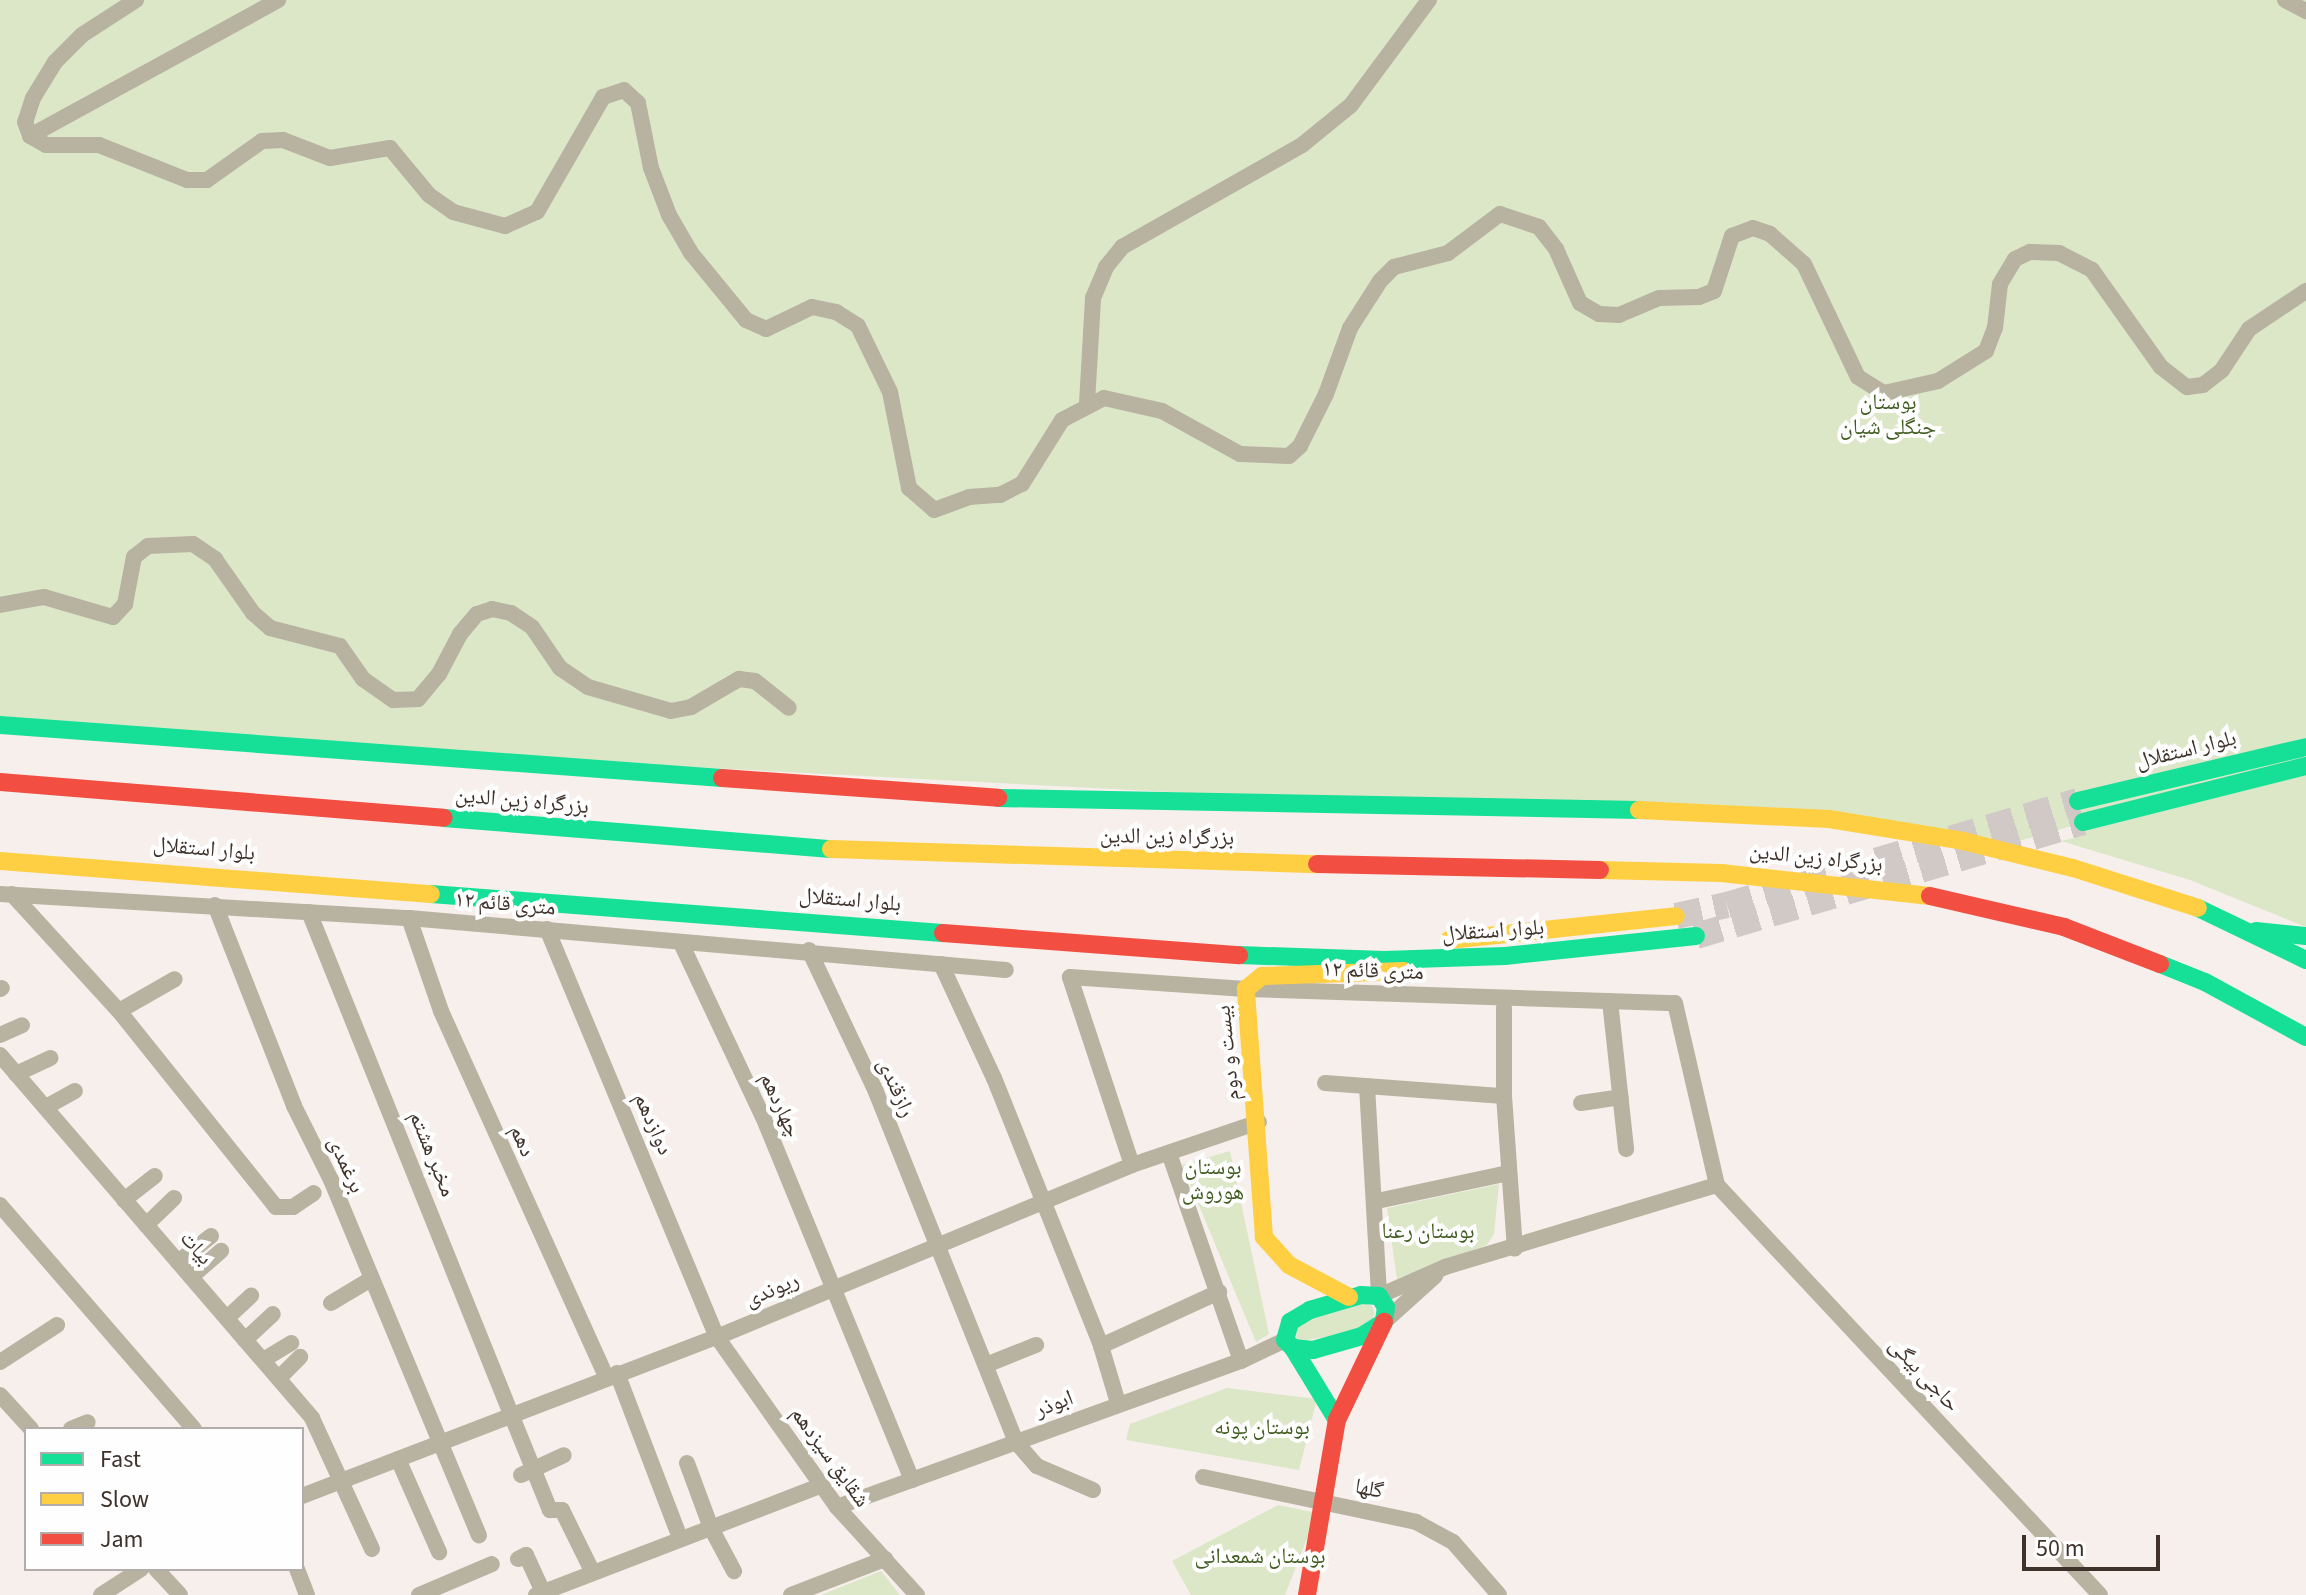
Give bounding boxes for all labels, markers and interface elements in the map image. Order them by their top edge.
park label: بوستان جنگلی شیان [1840,389,1936,440]
street label: بلوار استقلال [2133,725,2239,775]
street label: بزرگراه زین الدین [454,782,590,820]
street label: بزرگراه زین الدین [1100,823,1234,851]
street label: بلوار استقلال [152,831,256,867]
street label: بزرگراه زین الدین [1748,838,1884,878]
street label: بلوار استقلال [798,882,902,918]
street label: ۱۲ متری قائم [453,886,557,922]
street label: بلوار استقلال [1441,914,1545,948]
street label: ۱۲ متری قائم [1322,956,1424,986]
street label: بیست و دوم [1210,1004,1246,1102]
street label: رازقندی [871,1054,921,1122]
street label: چهاردهم [754,1068,806,1142]
street label: دوازدهم [628,1089,678,1159]
street label: مخبر هشتم [403,1107,461,1201]
street label: دهم [503,1121,541,1161]
street label: برغمدی [322,1133,370,1197]
park label: بوستان هوروش [1182,1154,1244,1206]
park label: بوستان رعنا [1381,1219,1475,1245]
street label: بیات [174,1226,218,1270]
street label: ریوندی [741,1267,803,1313]
street label: حاجی بیگی [1883,1332,1965,1418]
street label: ابوذر [1031,1385,1077,1423]
street label: شقایق سیزدهم [785,1402,875,1512]
park label: بوستان پونه [1214,1415,1310,1441]
legend [24,1427,304,1571]
text: Fast [100,1442,141,1477]
street label: گلها [1352,1473,1386,1505]
text: Slow [100,1482,149,1517]
scale bar [2026,1519,2164,1569]
text: Jam [100,1522,144,1557]
text: 50 m [2036,1531,2085,1566]
park label: بوستان شمعدانی [1194,1544,1326,1570]

